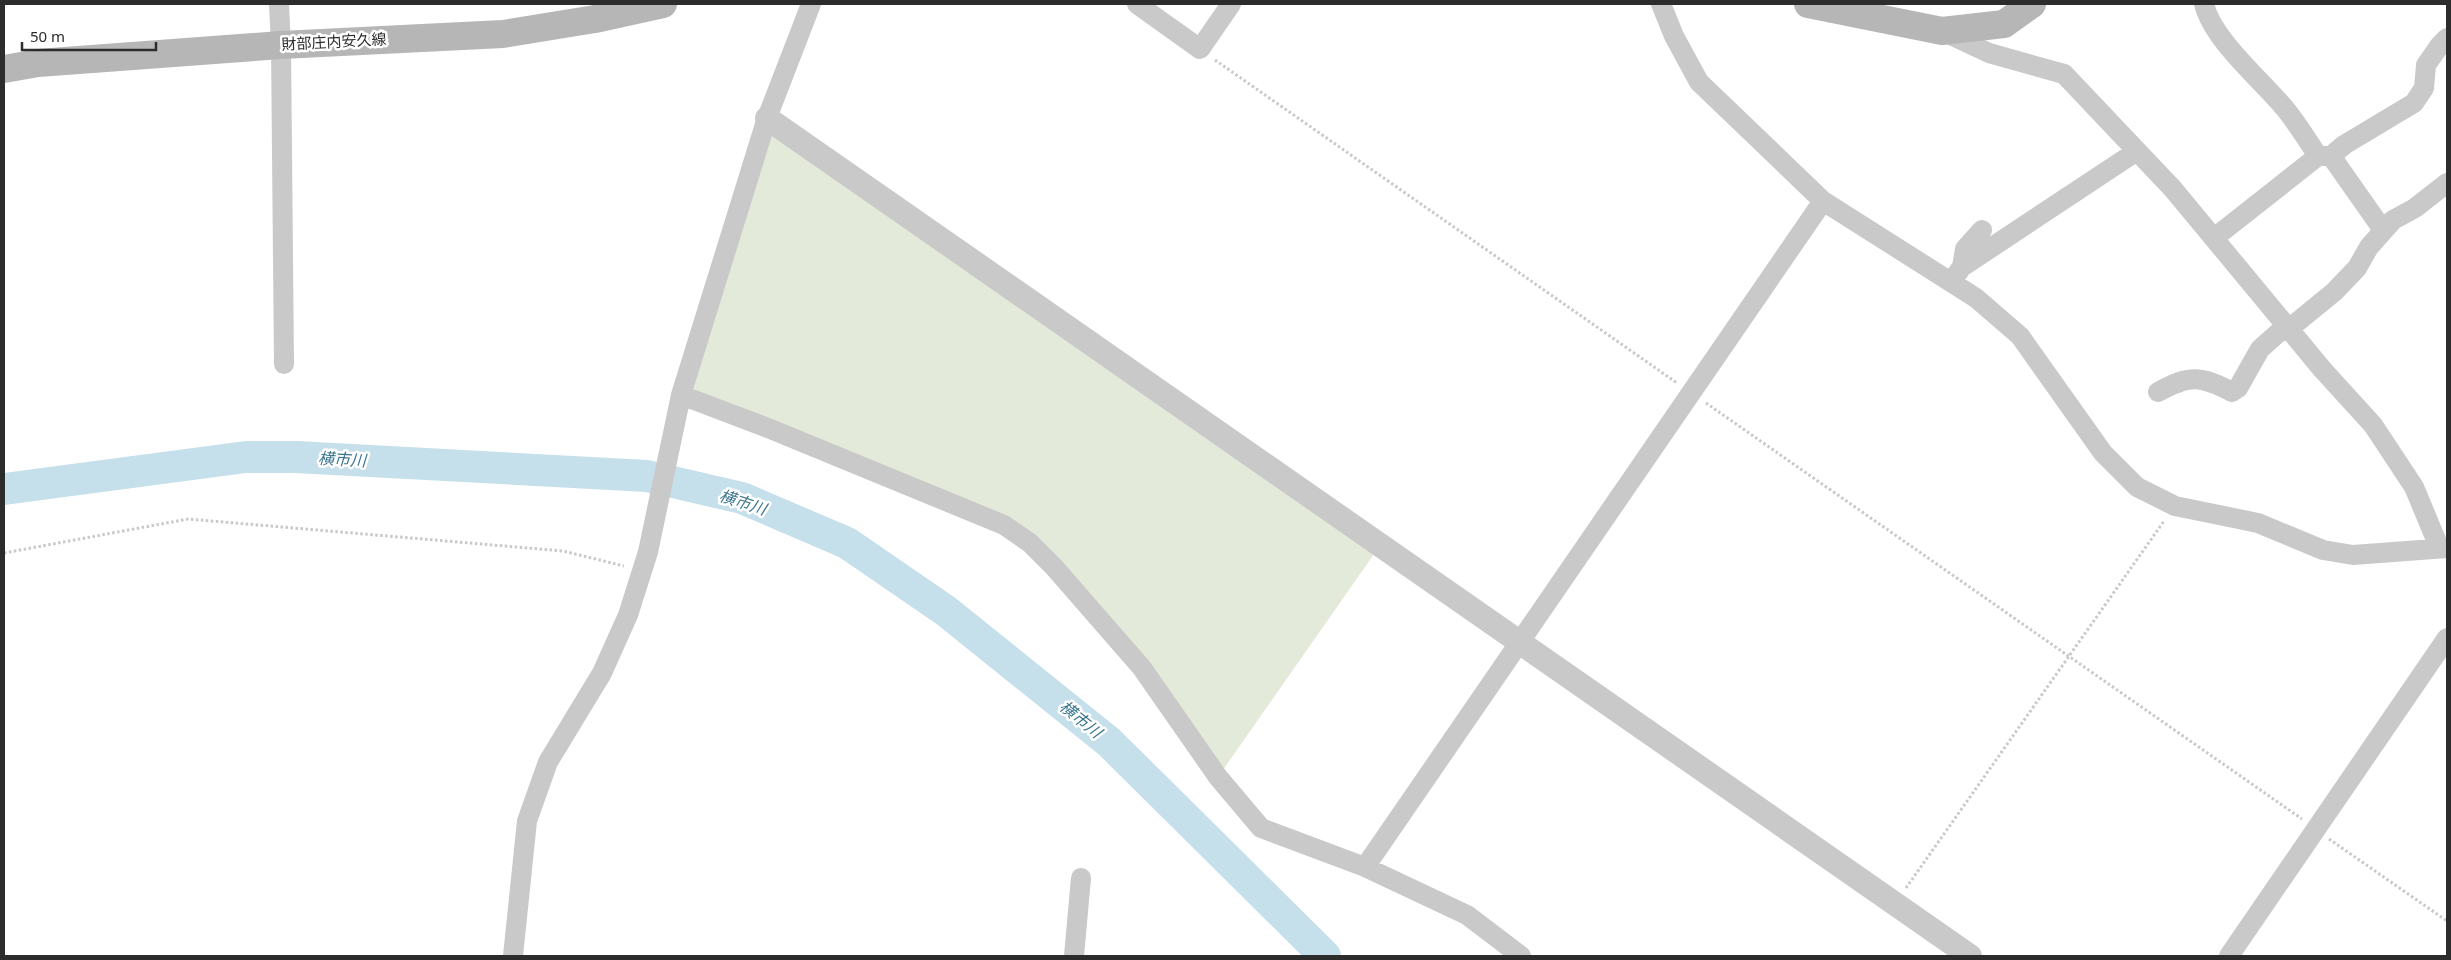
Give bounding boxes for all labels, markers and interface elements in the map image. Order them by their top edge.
scale bar [22,20,156,52]
text: 50 m [30,26,65,46]
street label: 財部庄内安久線 [281,28,387,54]
water label: 横市川 [317,447,369,471]
water label: 横市川 [717,484,771,520]
water label: 横市川 [1055,695,1108,744]

